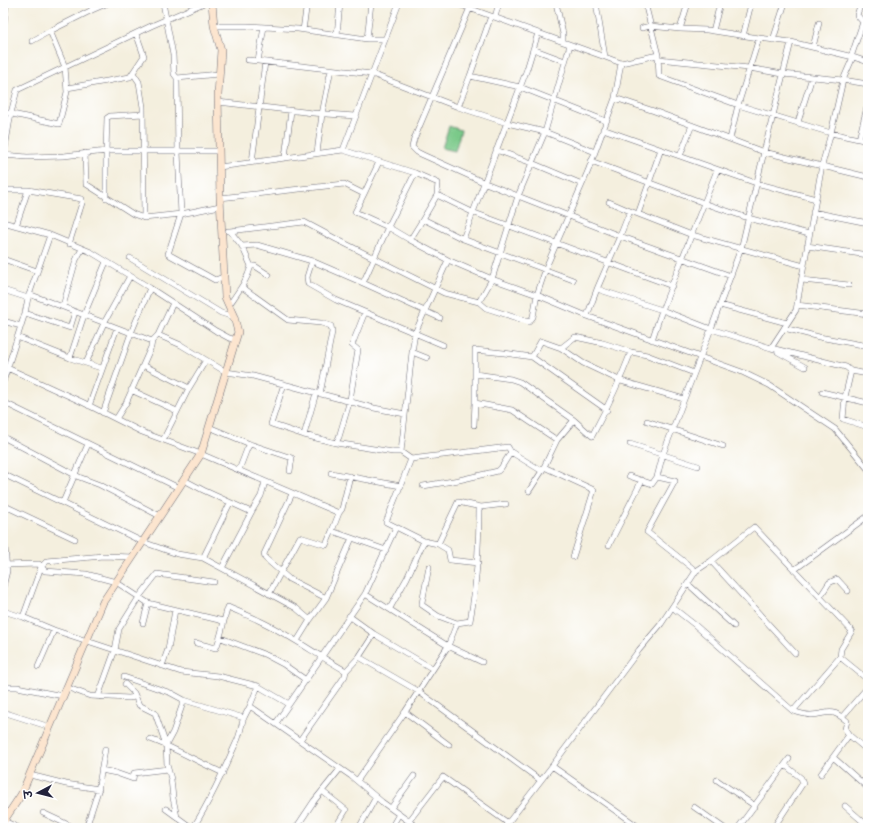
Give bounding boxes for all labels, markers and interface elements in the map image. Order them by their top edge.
north arrow [18,773,58,813]
text: उ [22,788,37,799]

